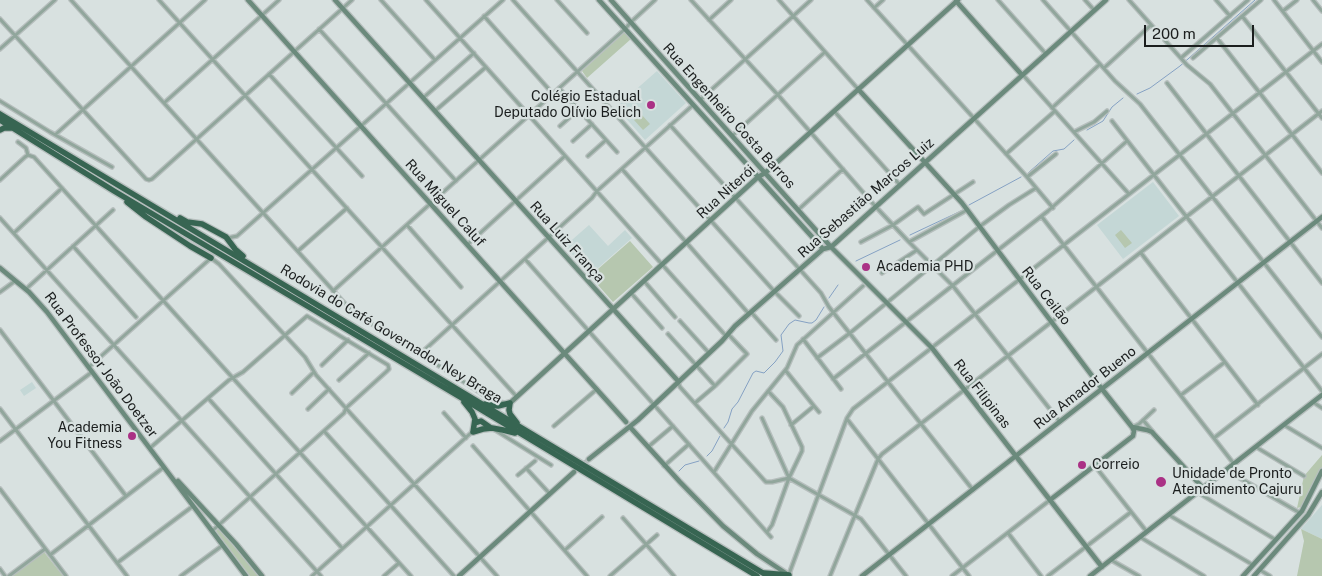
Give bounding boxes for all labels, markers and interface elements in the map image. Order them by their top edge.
scale bar [1147,15,1257,47]
text: 200 m [1152,25,1196,42]
street label: Rua Engenheiro Costa Barros [659,40,799,192]
place label: Colégio Estadual Deputado Olívio Belich [494,89,641,121]
marker: Colégio Estadual Deputado Olívio Belich [645,99,657,111]
street label: Rua Sebastião Marcos Luiz [795,134,937,262]
street label: Rua Miguel Caluf [401,156,489,250]
street label: Rua Niterói [693,161,759,223]
street label: Rua Luiz França [526,198,608,286]
place label: Academia PHD [876,259,973,275]
street label: Rodovia do Café Governador Ney Braga [277,261,505,407]
marker: Academia PHD [860,261,872,273]
street label: Rua Ceilão [1018,263,1074,329]
street label: Rua Professor João Doetzer [41,289,161,441]
street label: Rua Amador Bueno [1031,343,1139,433]
street label: Rua Filipinas [950,356,1014,432]
place label: Academia You Fitness [48,420,122,452]
marker: Academia You Fitness [126,430,138,442]
place label: Correio [1092,457,1140,473]
marker: Correio [1076,459,1088,471]
place label: Unidade de Pronto Atendimento Cajuru [1172,466,1302,498]
marker: Unidade de Pronto Atendimento Cajuru [1154,475,1168,489]

